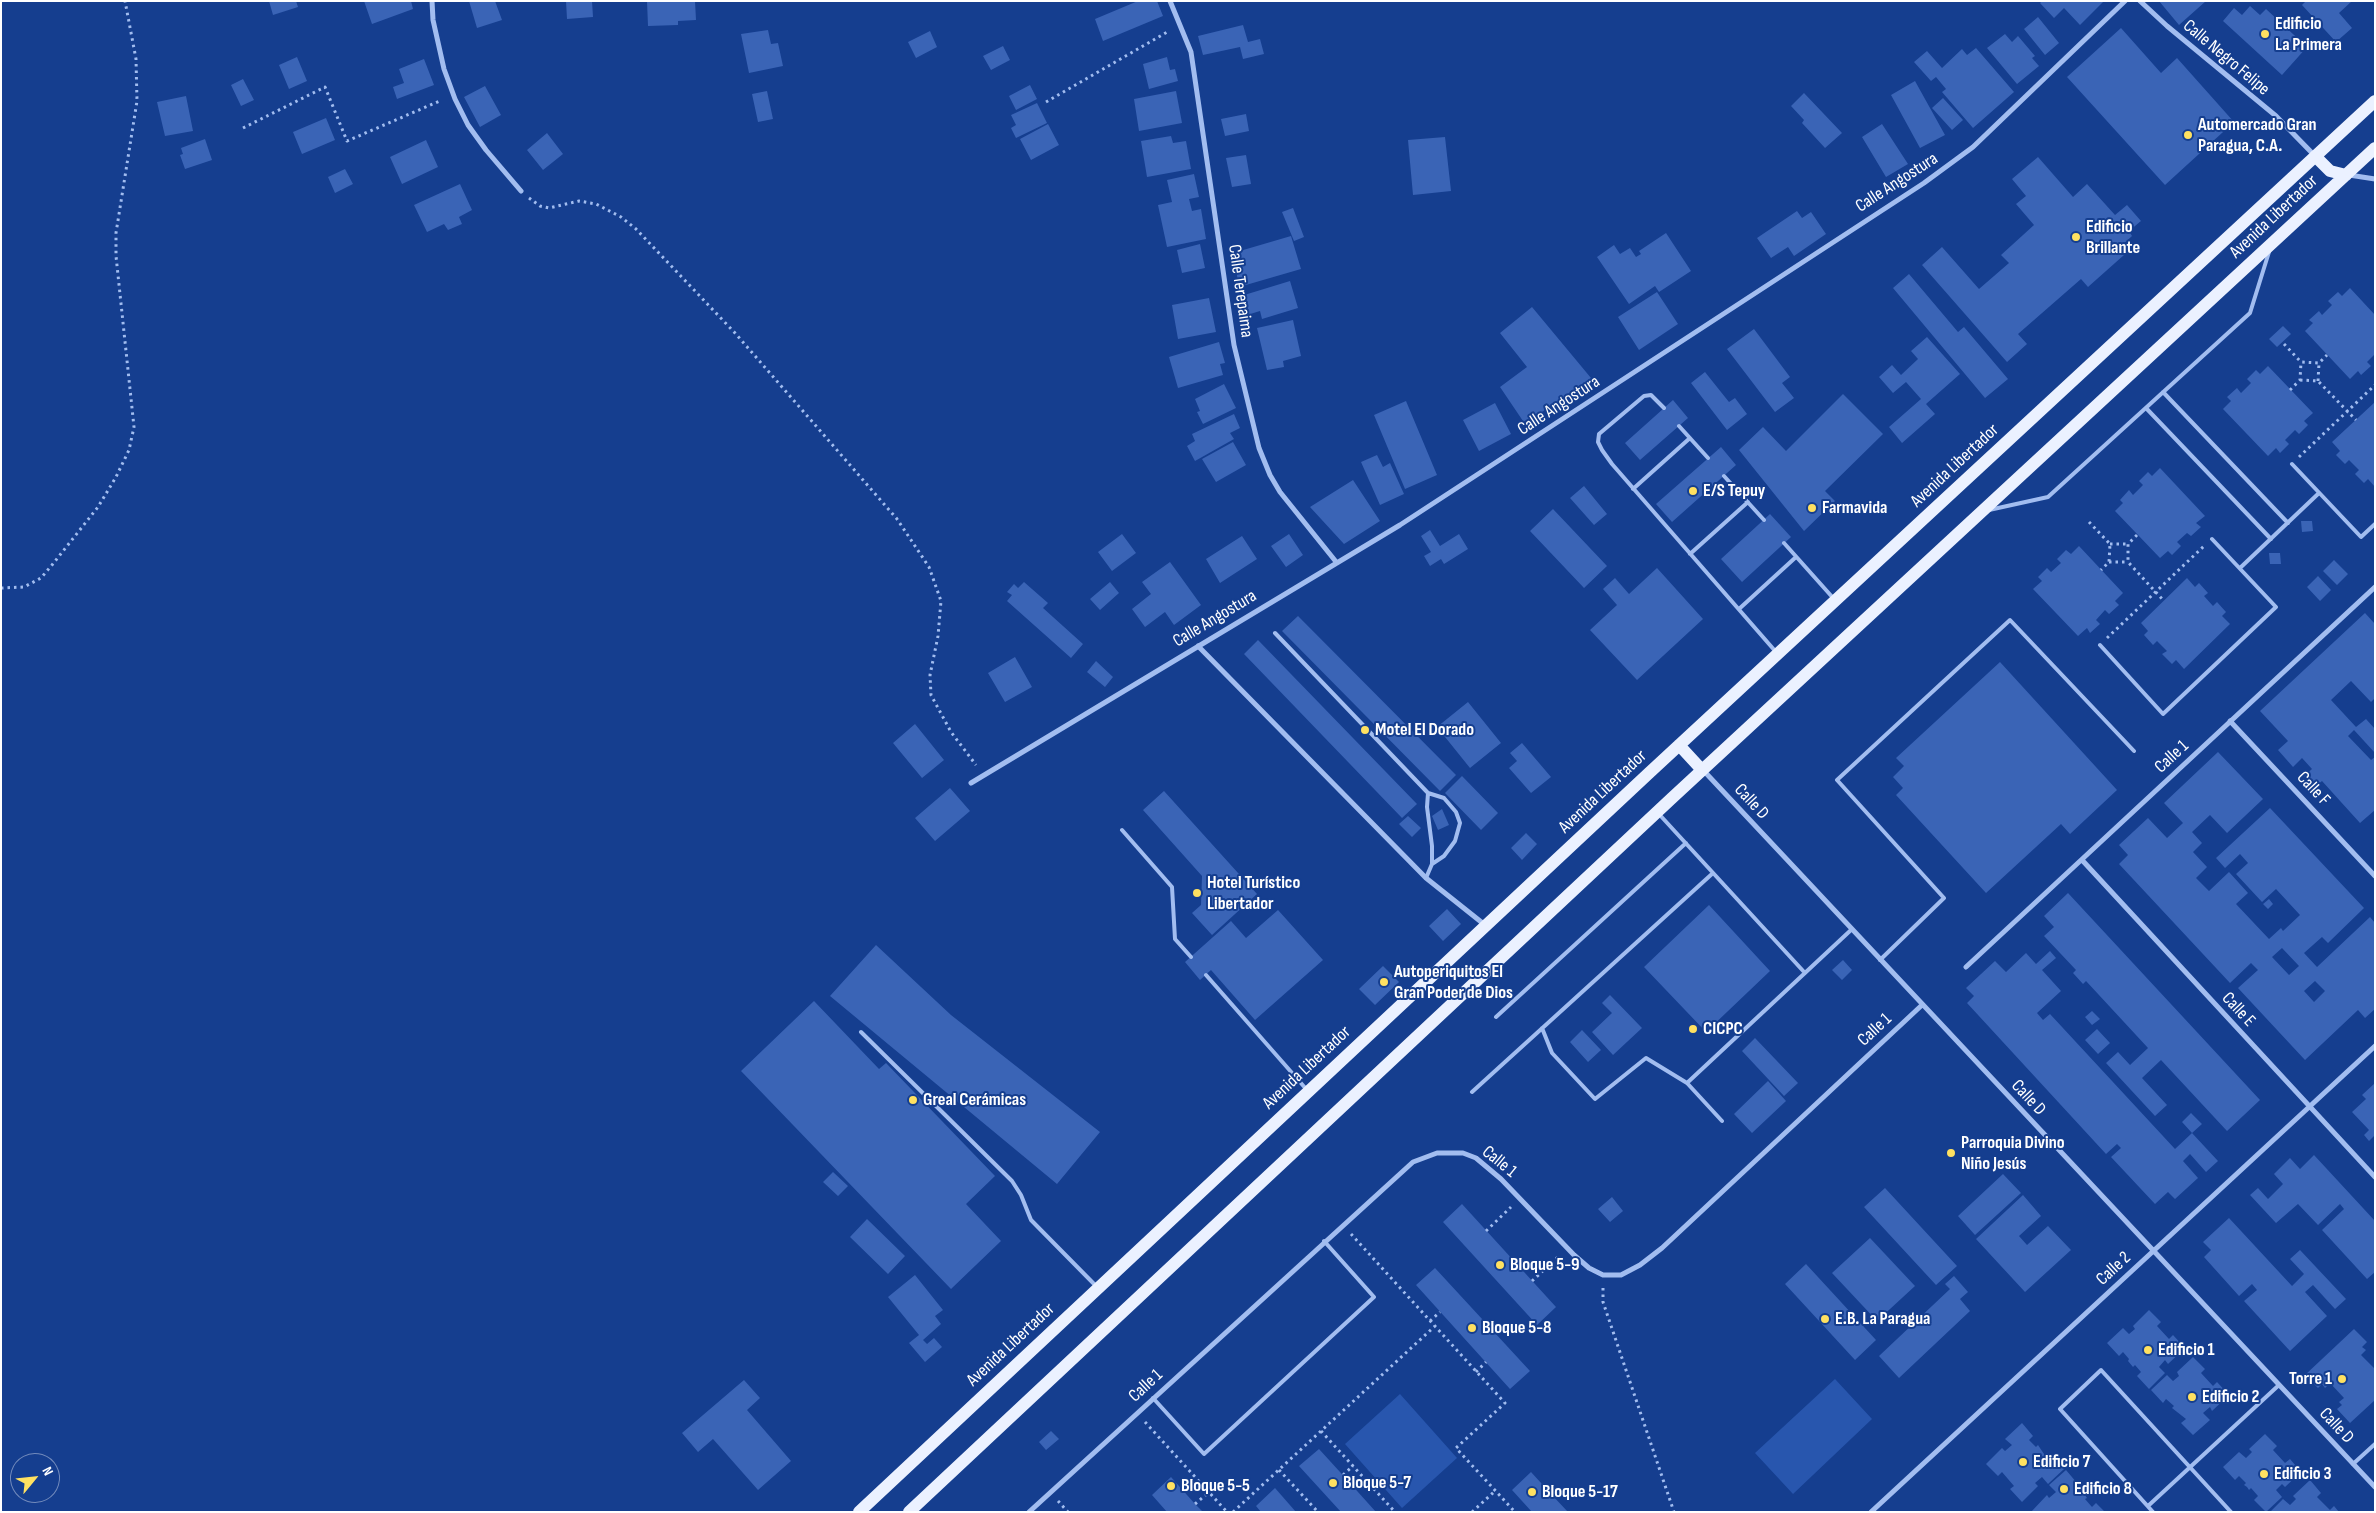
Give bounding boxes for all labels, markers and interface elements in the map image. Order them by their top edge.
place label: Edificio La Primera [2275,13,2342,56]
street label: Calle Negro Felipe [2178,15,2274,101]
marker: Edificio La Primera [2259,28,2271,40]
place label: Automercado Gran Paragua, C.A. [2198,114,2317,156]
marker: Automercado Gran Paragua, C.A. [2182,129,2194,141]
street label: Calle Angostura [1852,148,1942,218]
street label: Avenida Libertador [2226,171,2322,263]
place label: Edificio Brillante [2086,216,2140,258]
marker: Edificio Brillante [2070,231,2082,243]
street label: Calle Terepaima [1223,243,1257,339]
street label: Calle Angostura [1514,371,1604,441]
street label: Avenida Libertador [1907,420,2003,512]
place label: E/S Tepuy [1703,480,1765,502]
marker: E/S Tepuy [1687,485,1699,497]
place label: Farmavida [1822,497,1887,519]
marker: Farmavida [1806,502,1818,514]
street label: Calle Angostura [1169,586,1261,652]
place label: Motel El Dorado [1375,719,1474,741]
marker: Motel El Dorado [1359,724,1371,736]
street label: Calle 1 [2151,736,2193,778]
street label: Avenida Libertador [1555,746,1651,838]
street label: Calle F [2292,767,2334,811]
street label: Calle D [1729,780,1773,824]
place label: Hotel Turístico Libertador [1207,872,1300,914]
marker: Hotel Turístico Libertador [1191,887,1203,899]
place label: Autoperiquitos El Gran Poder de Dios [1394,961,1513,1004]
marker: Autoperiquitos El Gran Poder de Dios [1378,976,1390,988]
street label: Calle E [2217,988,2259,1032]
street label: Calle 1 [1854,1009,1896,1051]
place label: CICPC [1703,1018,1743,1040]
street label: Avenida Libertador [1259,1022,1355,1114]
marker: CICPC [1687,1023,1699,1035]
street label: Calle D [2006,1076,2050,1120]
place label: Greal Cerámicas [923,1089,1026,1111]
marker: Greal Cerámicas [907,1094,919,1106]
place label: Parroquia Divino Niño Jesús [1961,1132,2065,1174]
street label: Calle 1 [1477,1142,1521,1182]
marker: Parroquia Divino Niño Jesús [1945,1147,1957,1159]
street label: Calle 2 [2092,1248,2136,1290]
place label: Bloque 5-9 [1510,1254,1580,1276]
marker: Bloque 5-9 [1494,1259,1506,1271]
street label: Avenida Libertador [963,1299,1059,1391]
place label: E.B. La Paragua [1835,1308,1930,1330]
marker: E.B. La Paragua [1819,1313,1831,1325]
place label: Bloque 5-8 [1482,1317,1552,1339]
marker: Bloque 5-8 [1466,1322,1478,1334]
place label: Edificio 1 [2158,1339,2215,1361]
marker: Edificio 1 [2142,1344,2154,1356]
street label: Calle 1 [1125,1365,1167,1407]
place label: Torre 1 [2289,1368,2332,1390]
marker: Torre 1 [2336,1373,2348,1385]
place label: Edificio 2 [2202,1386,2259,1408]
marker: Edificio 2 [2186,1391,2198,1403]
street label: Calle D [2314,1404,2358,1448]
place label: Edificio 7 [2033,1451,2090,1473]
north arrow [10,1453,60,1503]
marker: Edificio 7 [2017,1456,2029,1468]
place label: Edificio 3 [2274,1463,2332,1485]
text: N [39,1464,57,1478]
marker: Edificio 3 [2258,1468,2270,1480]
place label: Bloque 5-7 [1343,1472,1411,1494]
place label: Bloque 5-5 [1181,1475,1250,1497]
marker: Bloque 5-7 [1327,1477,1339,1489]
place label: Edificio 8 [2074,1478,2132,1500]
marker: Bloque 5-5 [1165,1480,1177,1492]
place label: Bloque 5-17 [1542,1481,1618,1503]
marker: Edificio 8 [2058,1483,2070,1495]
marker: Bloque 5-17 [1526,1486,1538,1498]

